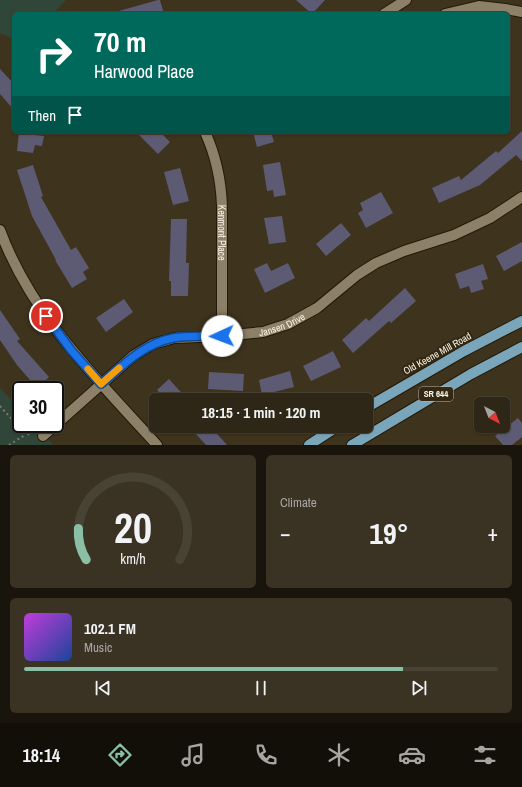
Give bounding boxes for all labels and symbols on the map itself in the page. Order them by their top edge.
street label: Kenmont Place [215,205,228,261]
pin [29,299,63,333]
street label: Jansen Drive [258,310,308,339]
position arrow [201,315,243,357]
street label: Old Keene Mill Road [401,329,473,377]
speed limit sign: 30 [12,381,64,433]
road number: SR 644 [419,387,453,401]
north arrow [474,397,510,433]

